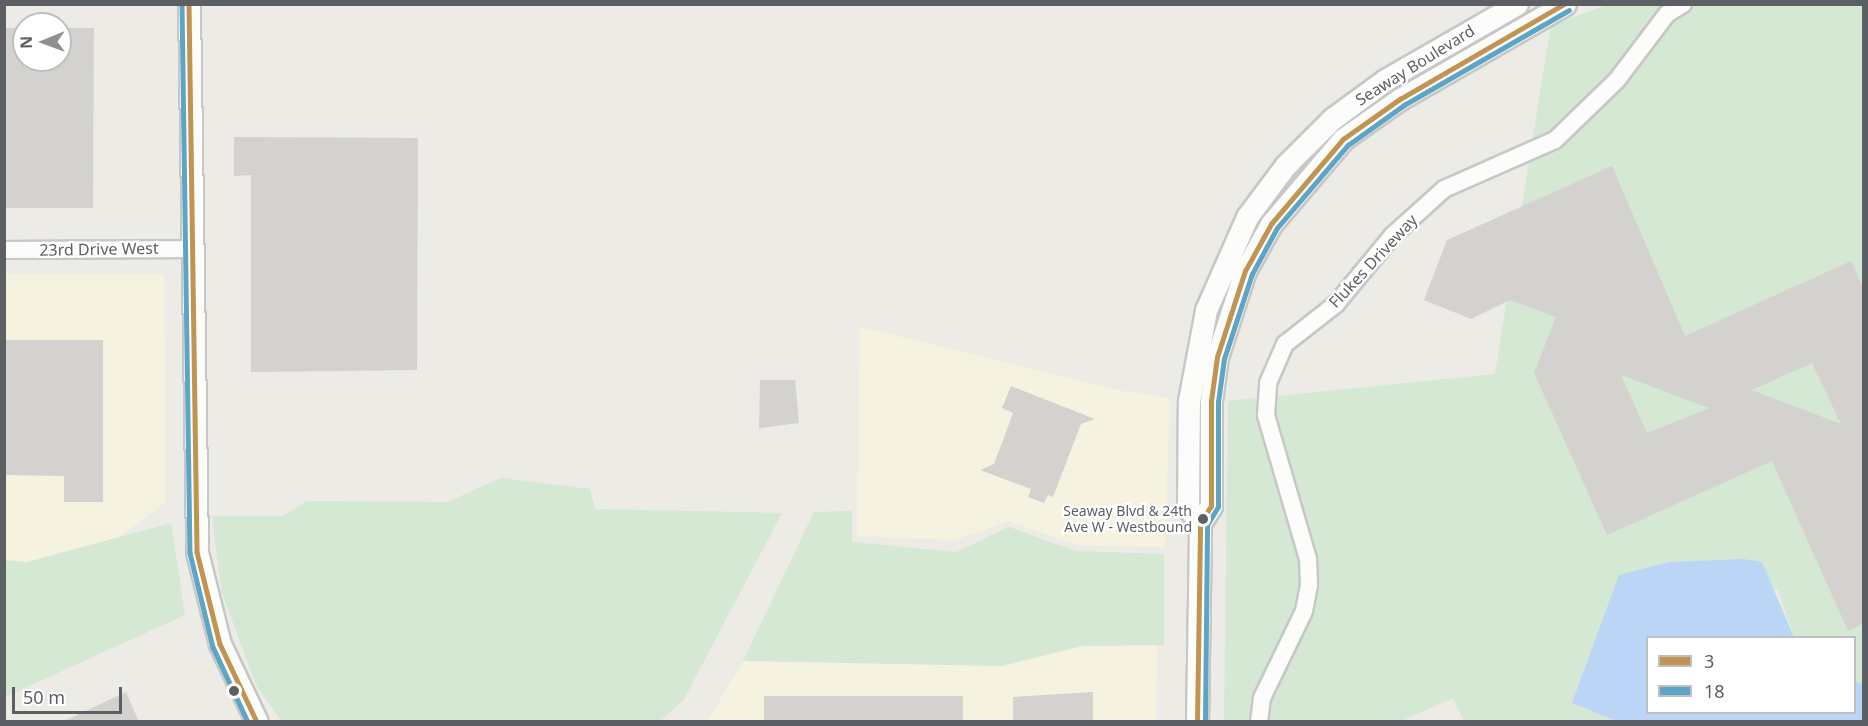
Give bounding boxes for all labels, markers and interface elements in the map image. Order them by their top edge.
north arrow [12,12,72,72]
street label: Seaway Boulevard [1352,21,1478,109]
text: N [15,36,37,49]
street label: Flukes Driveway [1325,210,1421,312]
street label: 23rd Drive West [39,238,159,260]
place label: Seaway Blvd & 24th Ave W - Westbound [1063,503,1192,536]
marker: Seaway Blvd & 24th Ave W - Westbound [1197,513,1209,525]
legend [1646,636,1856,714]
text: 3 [1704,649,1714,673]
scale bar [15,675,124,713]
text: 18 [1704,679,1725,703]
text: 50 m [23,685,65,709]
unlabelled marker [228,685,240,697]

